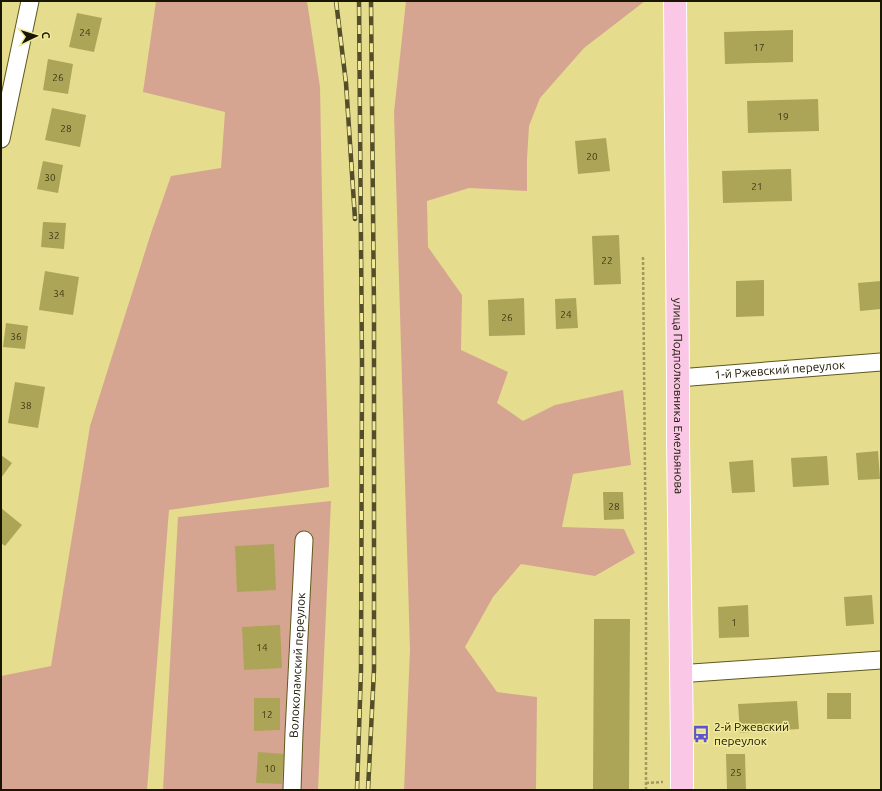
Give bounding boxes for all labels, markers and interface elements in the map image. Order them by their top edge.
north arrow [16,16,56,56]
house number: 24 [79,27,91,38]
text: С [40,31,52,39]
house number: 17 [753,42,765,53]
house number: 26 [52,72,64,83]
house number: 19 [777,111,789,122]
house number: 28 [60,123,72,134]
house number: 20 [586,151,598,162]
house number: 30 [44,172,56,183]
house number: 21 [751,181,763,192]
house number: 32 [48,230,60,241]
house number: 22 [601,255,613,266]
house number: 34 [53,288,65,299]
street label: улица Подполковника Емельянова [671,298,686,494]
house number: 24 [560,309,572,320]
house number: 26 [501,312,513,323]
house number: 36 [10,331,22,342]
street label: 1-й Ржевский переулок [714,358,845,381]
house number: 38 [20,400,32,411]
house number: 28 [608,501,620,512]
street label: Волоколамский переулок [287,592,307,738]
house number: 1 [731,617,737,628]
house number: 14 [256,642,268,653]
house number: 12 [261,709,273,720]
place label: 2-й Ржевский переулок [714,720,789,747]
bus stop icon: 2-й Ржевский переулок [691,724,711,744]
house number: 10 [264,763,276,774]
house number: 25 [730,767,742,778]

